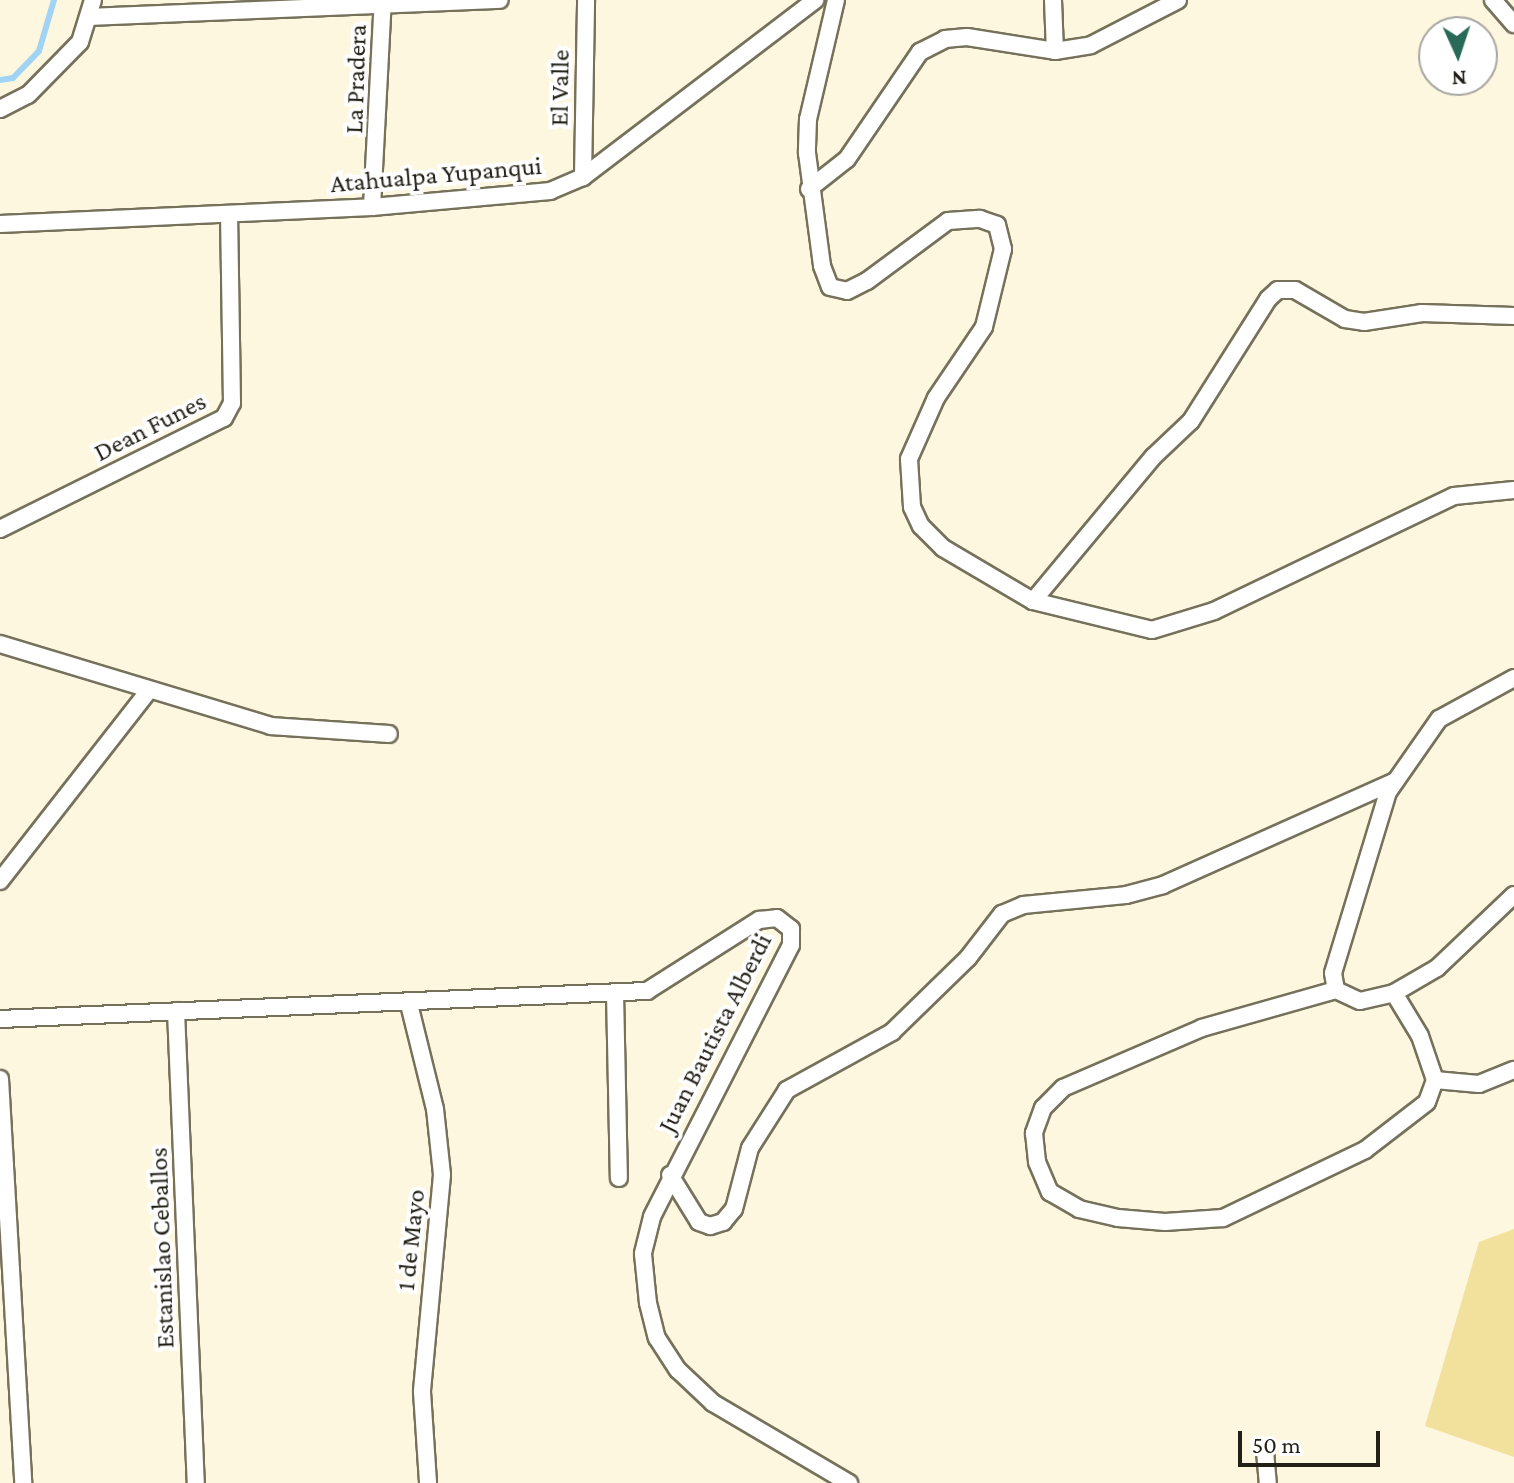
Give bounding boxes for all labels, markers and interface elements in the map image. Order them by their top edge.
north arrow [1418,16,1498,96]
street label: La Pradera [338,24,374,134]
street label: El Valle [544,49,576,127]
text: N [1451,66,1467,91]
street label: Atahualpa Yupanqui [329,150,543,200]
street label: Dean Funes [89,386,211,468]
street label: Juan Bautista Alberdi [651,928,779,1138]
street label: Estanislao Ceballos [143,1147,181,1349]
street label: 1 de Mayo [390,1188,432,1292]
scale bar [1242,1415,1384,1465]
text: 50 m [1252,1431,1301,1458]

